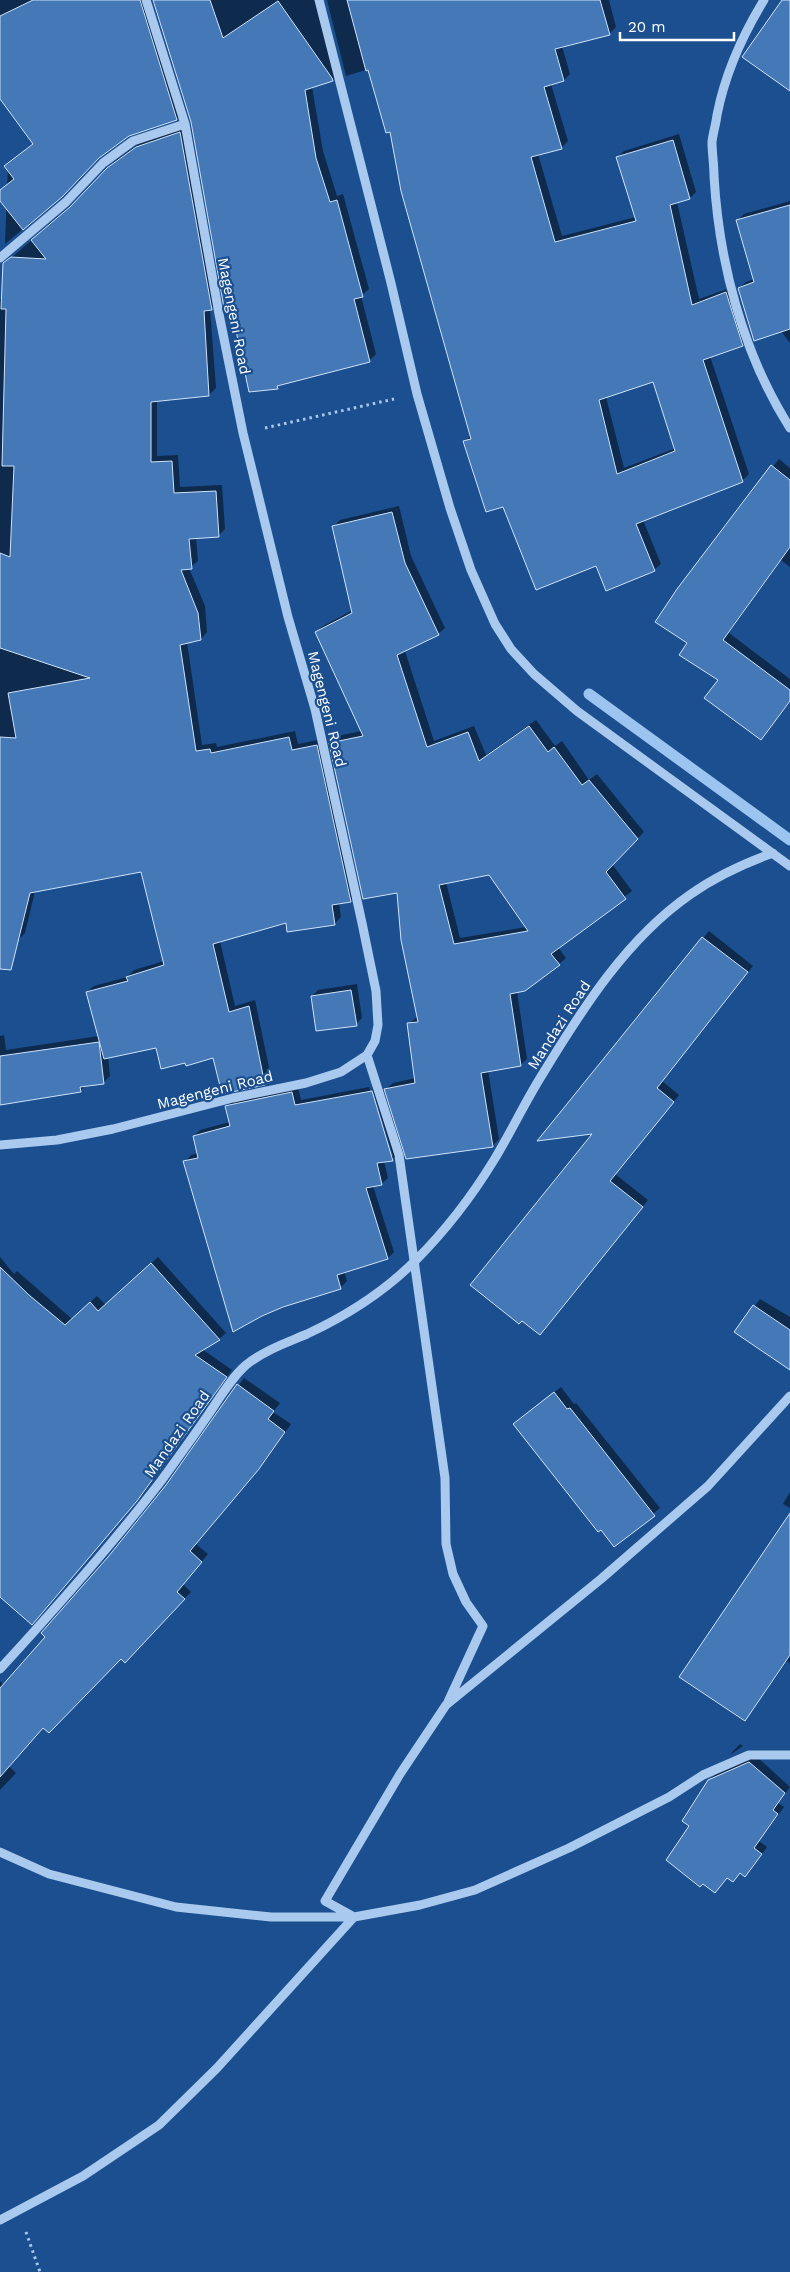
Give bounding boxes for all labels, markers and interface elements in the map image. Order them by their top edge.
scale bar [620,10,734,42]
text: 20 m [628,18,666,36]
street label: Magengeni Road [214,256,254,376]
street label: Magengeni Road [304,649,350,769]
street label: Mandazi Road [524,977,594,1073]
street label: Magengeni Road [155,1067,275,1113]
street label: Mandazi Road [140,1387,214,1481]

